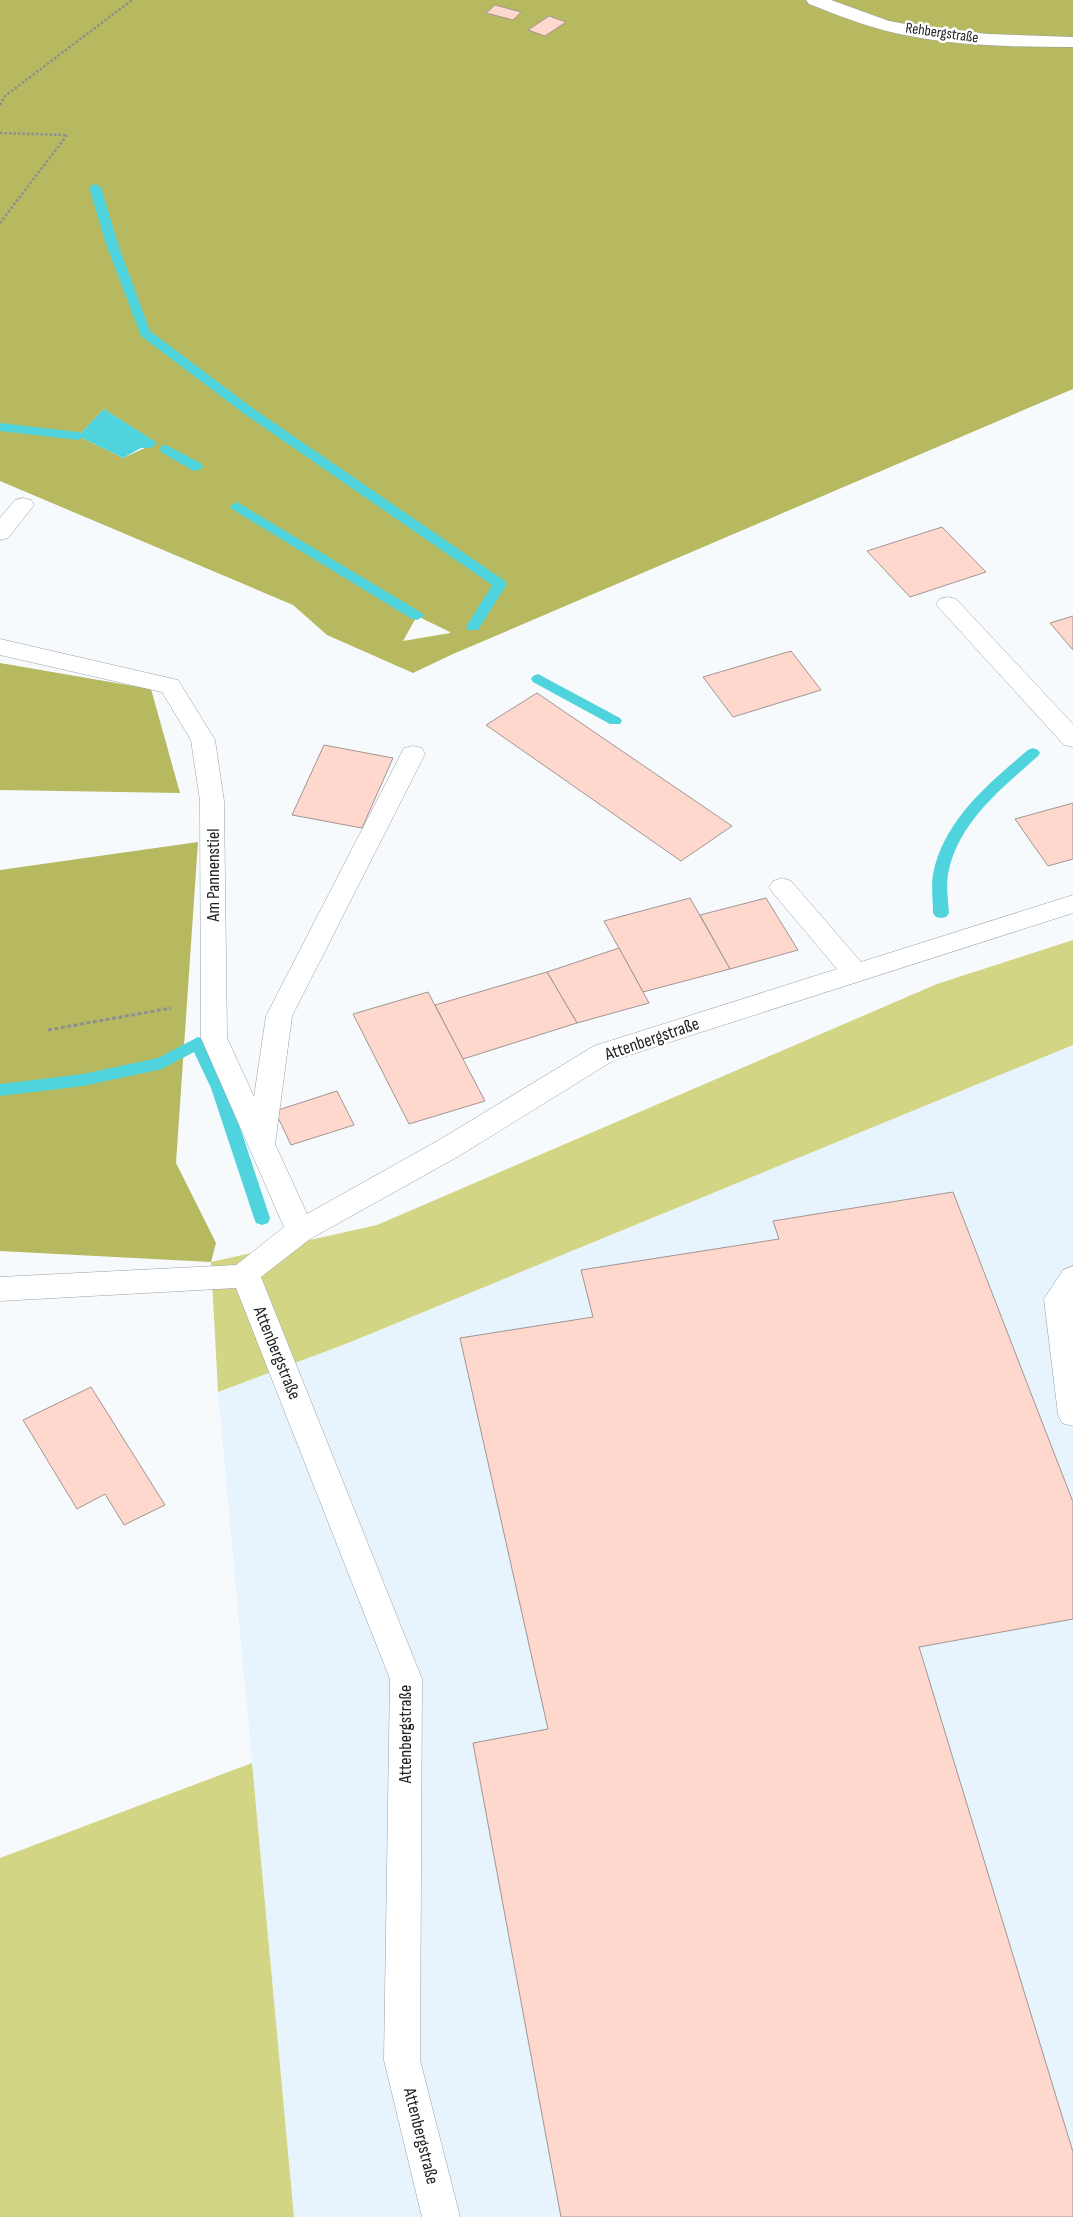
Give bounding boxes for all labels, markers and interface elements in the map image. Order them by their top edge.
street label: Rehbergstraße [904,18,980,48]
street label: Am Pannenstiel [203,829,224,923]
street label: Attenbergstraße [601,1013,702,1065]
street label: Attenbergstraße [248,1302,305,1403]
street label: Attenbergstraße [395,1685,416,1784]
street label: Attenbergstraße [399,2085,443,2186]

